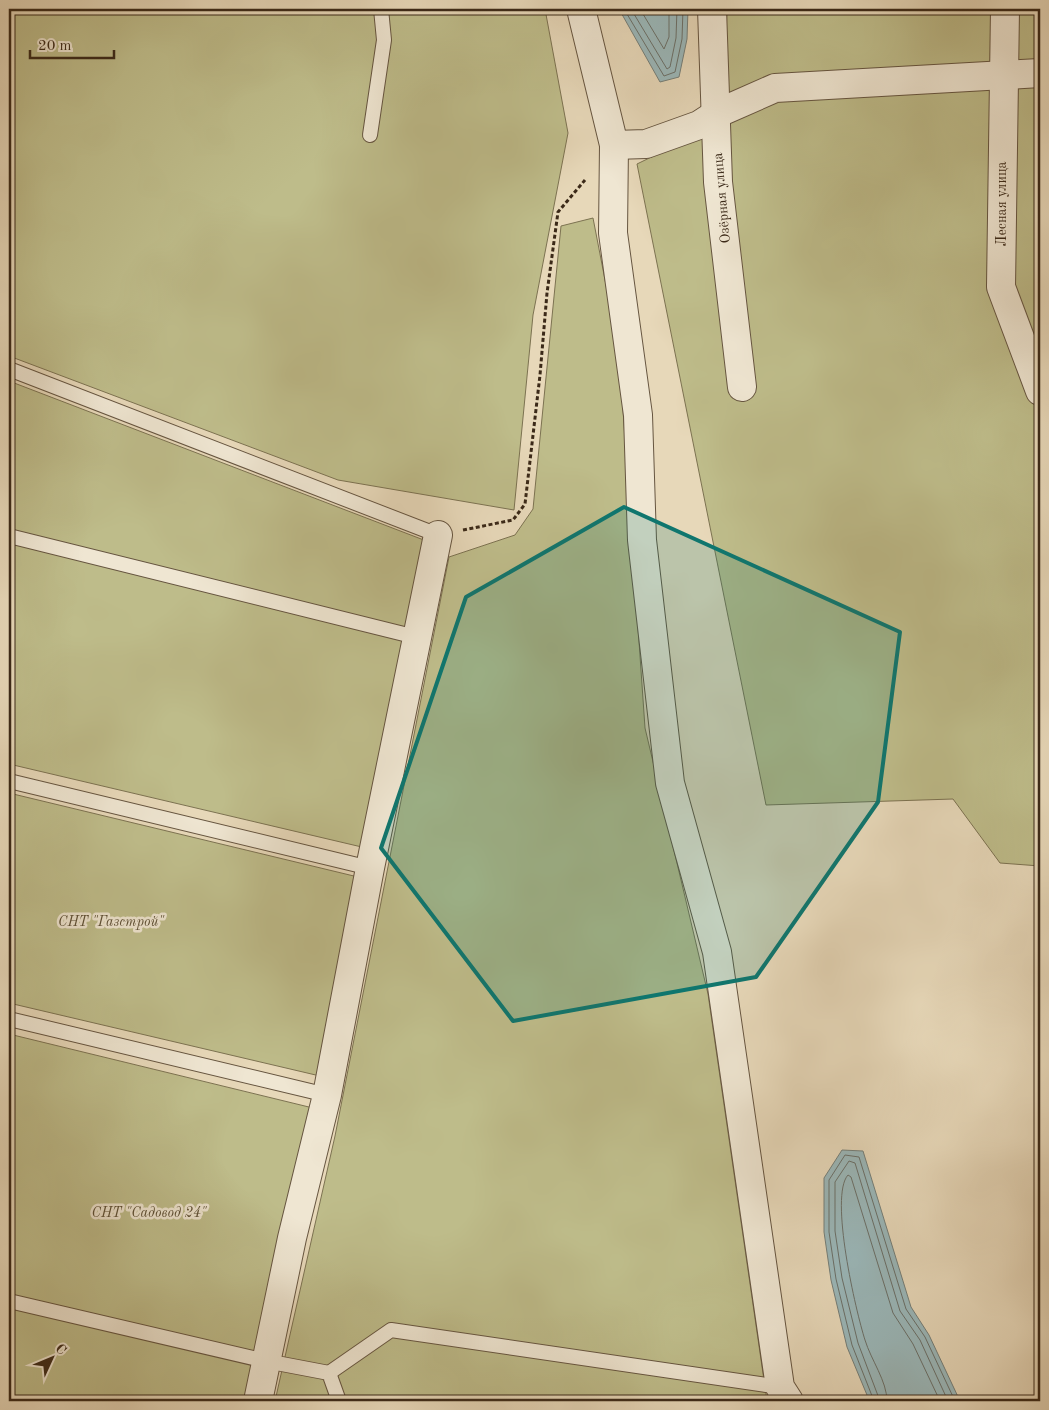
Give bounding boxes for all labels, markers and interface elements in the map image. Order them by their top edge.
scale bar [30,28,114,60]
text: 20 m [38,39,72,54]
street label: Озёрная улица [711,152,733,244]
street label: Лесная улица [995,161,1009,247]
park label: СНТ "Газстрой" [58,915,164,930]
park label: СНТ "Садовод 24" [92,1206,207,1220]
north arrow [28,1332,78,1382]
text: С [52,1341,69,1358]

